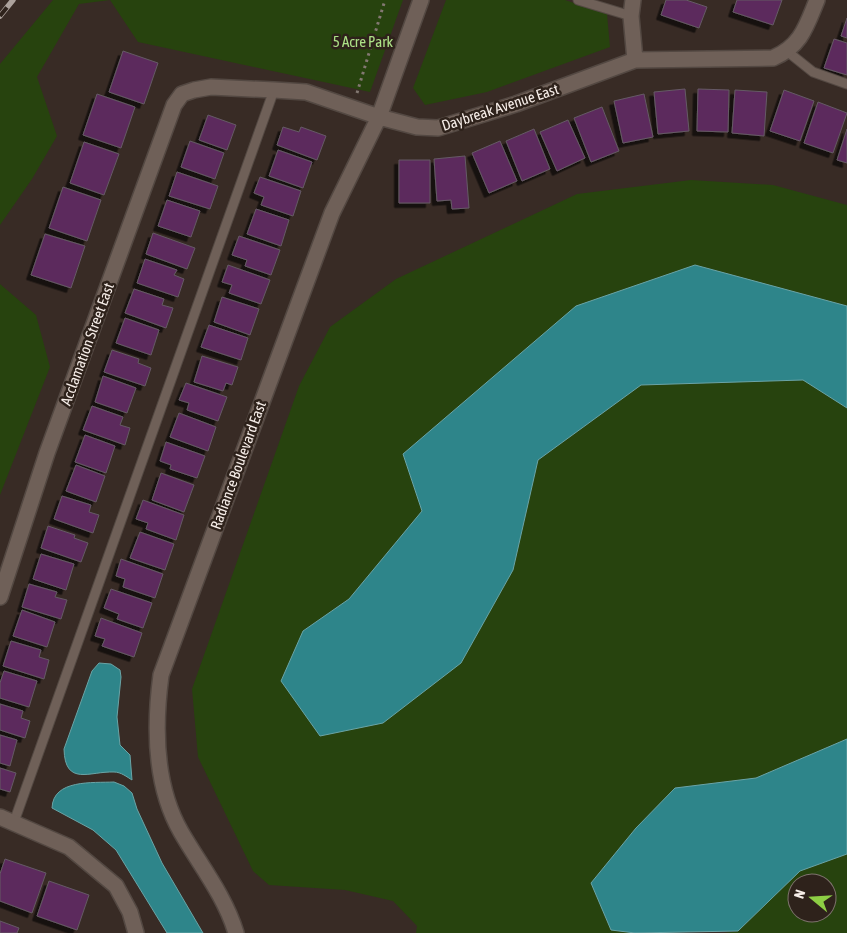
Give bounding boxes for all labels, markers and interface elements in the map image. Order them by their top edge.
park label: 5 Acre Park [333,33,394,50]
street label: Daybreak Avenue East [439,80,561,134]
street label: Acclamation Street East [57,280,117,408]
street label: Radiance Boulevard East [207,399,269,531]
north arrow [787,873,837,923]
text: N [791,888,809,900]

